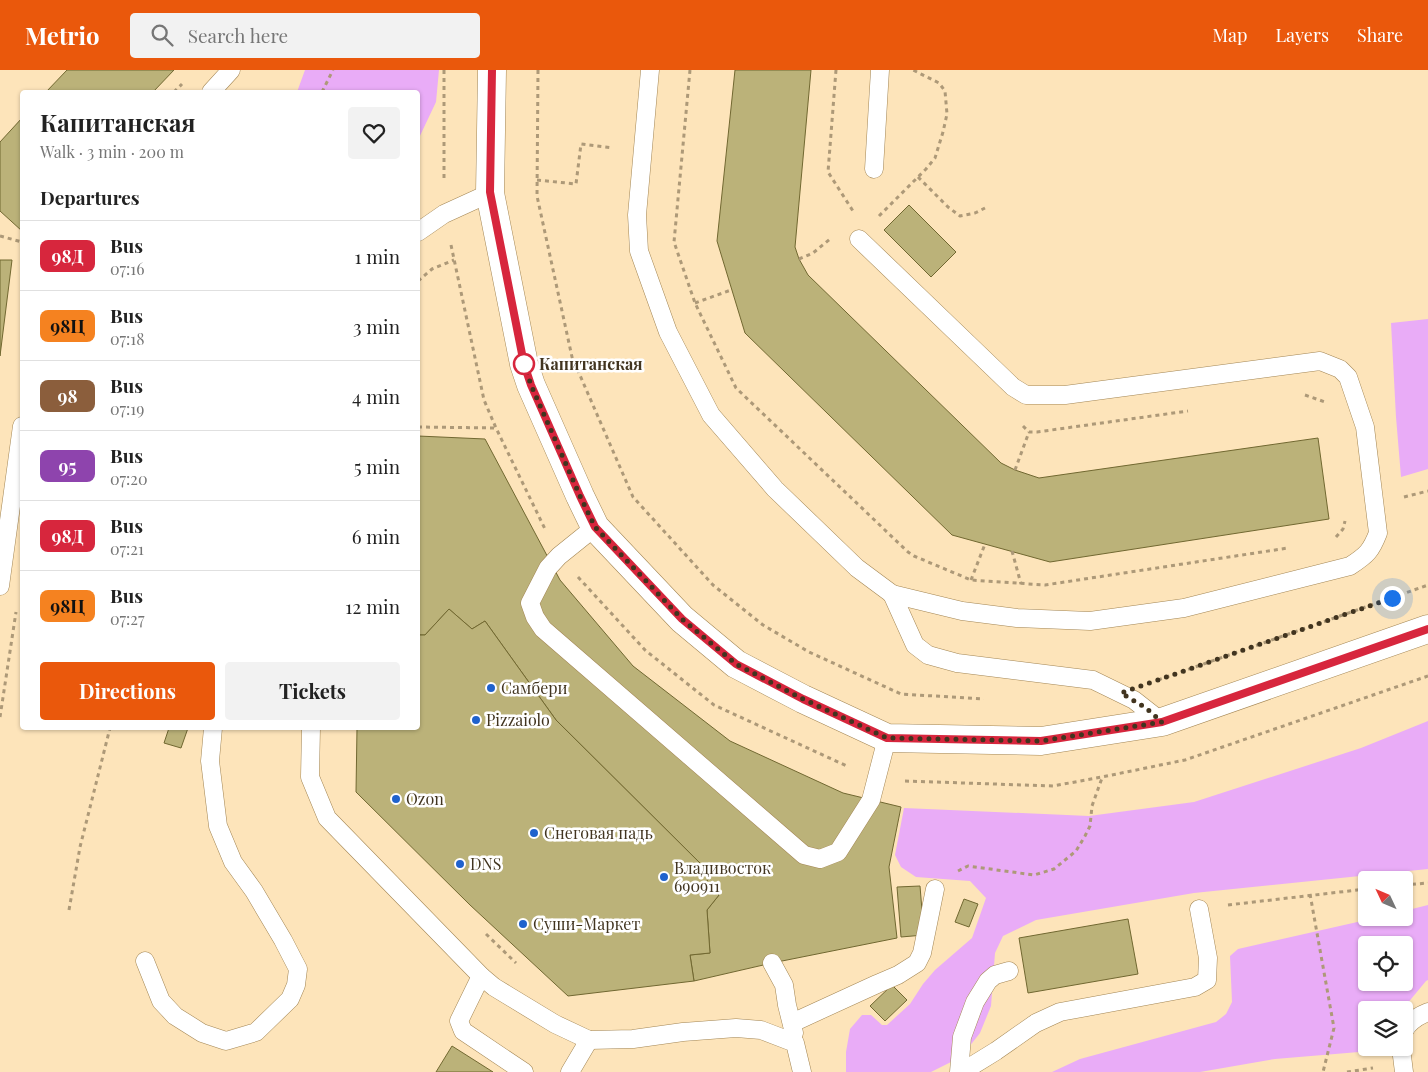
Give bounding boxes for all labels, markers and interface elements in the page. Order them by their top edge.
search box [130,13,480,58]
text: Metrio [25,19,100,51]
icon: search [148,21,176,49]
text: Search here [188,22,288,48]
text: Map [1212,23,1247,47]
text: Layers [1275,23,1329,47]
text: Share [1357,23,1403,47]
text: Капитанская [40,106,195,138]
button: heart [348,107,400,159]
text: Walk · 3 min · 200 m [40,141,184,162]
text: Departures [40,184,140,210]
text: Bus [110,232,143,258]
text: 1 min [354,243,400,269]
text: 98Д [52,244,83,268]
text: 07:16 [110,258,145,279]
text: Bus [110,302,143,328]
text: 3 min [353,313,400,339]
text: 98Ц [50,314,85,338]
text: 07:18 [110,328,145,349]
marker: Капитанская [513,353,535,375]
place label: Капитанская [539,353,643,374]
text: Bus [110,372,143,398]
text: 4 min [352,383,400,409]
text: 98 [57,384,78,408]
text: 07:19 [110,398,144,419]
text: Bus [110,442,143,468]
text: 5 min [354,453,400,479]
text: 95 [58,454,77,478]
text: 07:20 [110,468,148,489]
text: Bus [110,512,143,538]
text: 6 min [352,523,400,549]
text: 98Д [52,524,83,548]
text: 07:21 [110,538,144,559]
text: Bus [110,582,143,608]
your location [1380,586,1405,611]
text: 12 min [345,593,400,619]
text: 98Ц [50,594,85,618]
text: 07:27 [110,608,145,629]
button: Directions [40,662,215,720]
button: Tickets [225,662,400,720]
place label: Самбери [501,677,568,698]
marker: Самбери [485,682,497,694]
place label: Pizzaiolo [486,709,550,730]
marker: Pizzaiolo [470,714,482,726]
place label: Ozon [406,788,444,809]
marker: Ozon [390,793,402,805]
place label: Снеговая падь [544,822,653,843]
marker: Снеговая падь [528,827,540,839]
place label: DNS [470,853,501,874]
place label: Владивосток 690911 [674,857,771,896]
marker: DNS [454,858,466,870]
marker: Владивосток 690911 [658,871,670,883]
north arrow [1358,871,1412,926]
map controls [1358,871,1413,1056]
place label: Суши-Маркет [533,913,640,934]
marker: Суши-Маркет [517,918,529,930]
button: locate [1358,936,1413,991]
button: layers [1358,1001,1413,1056]

